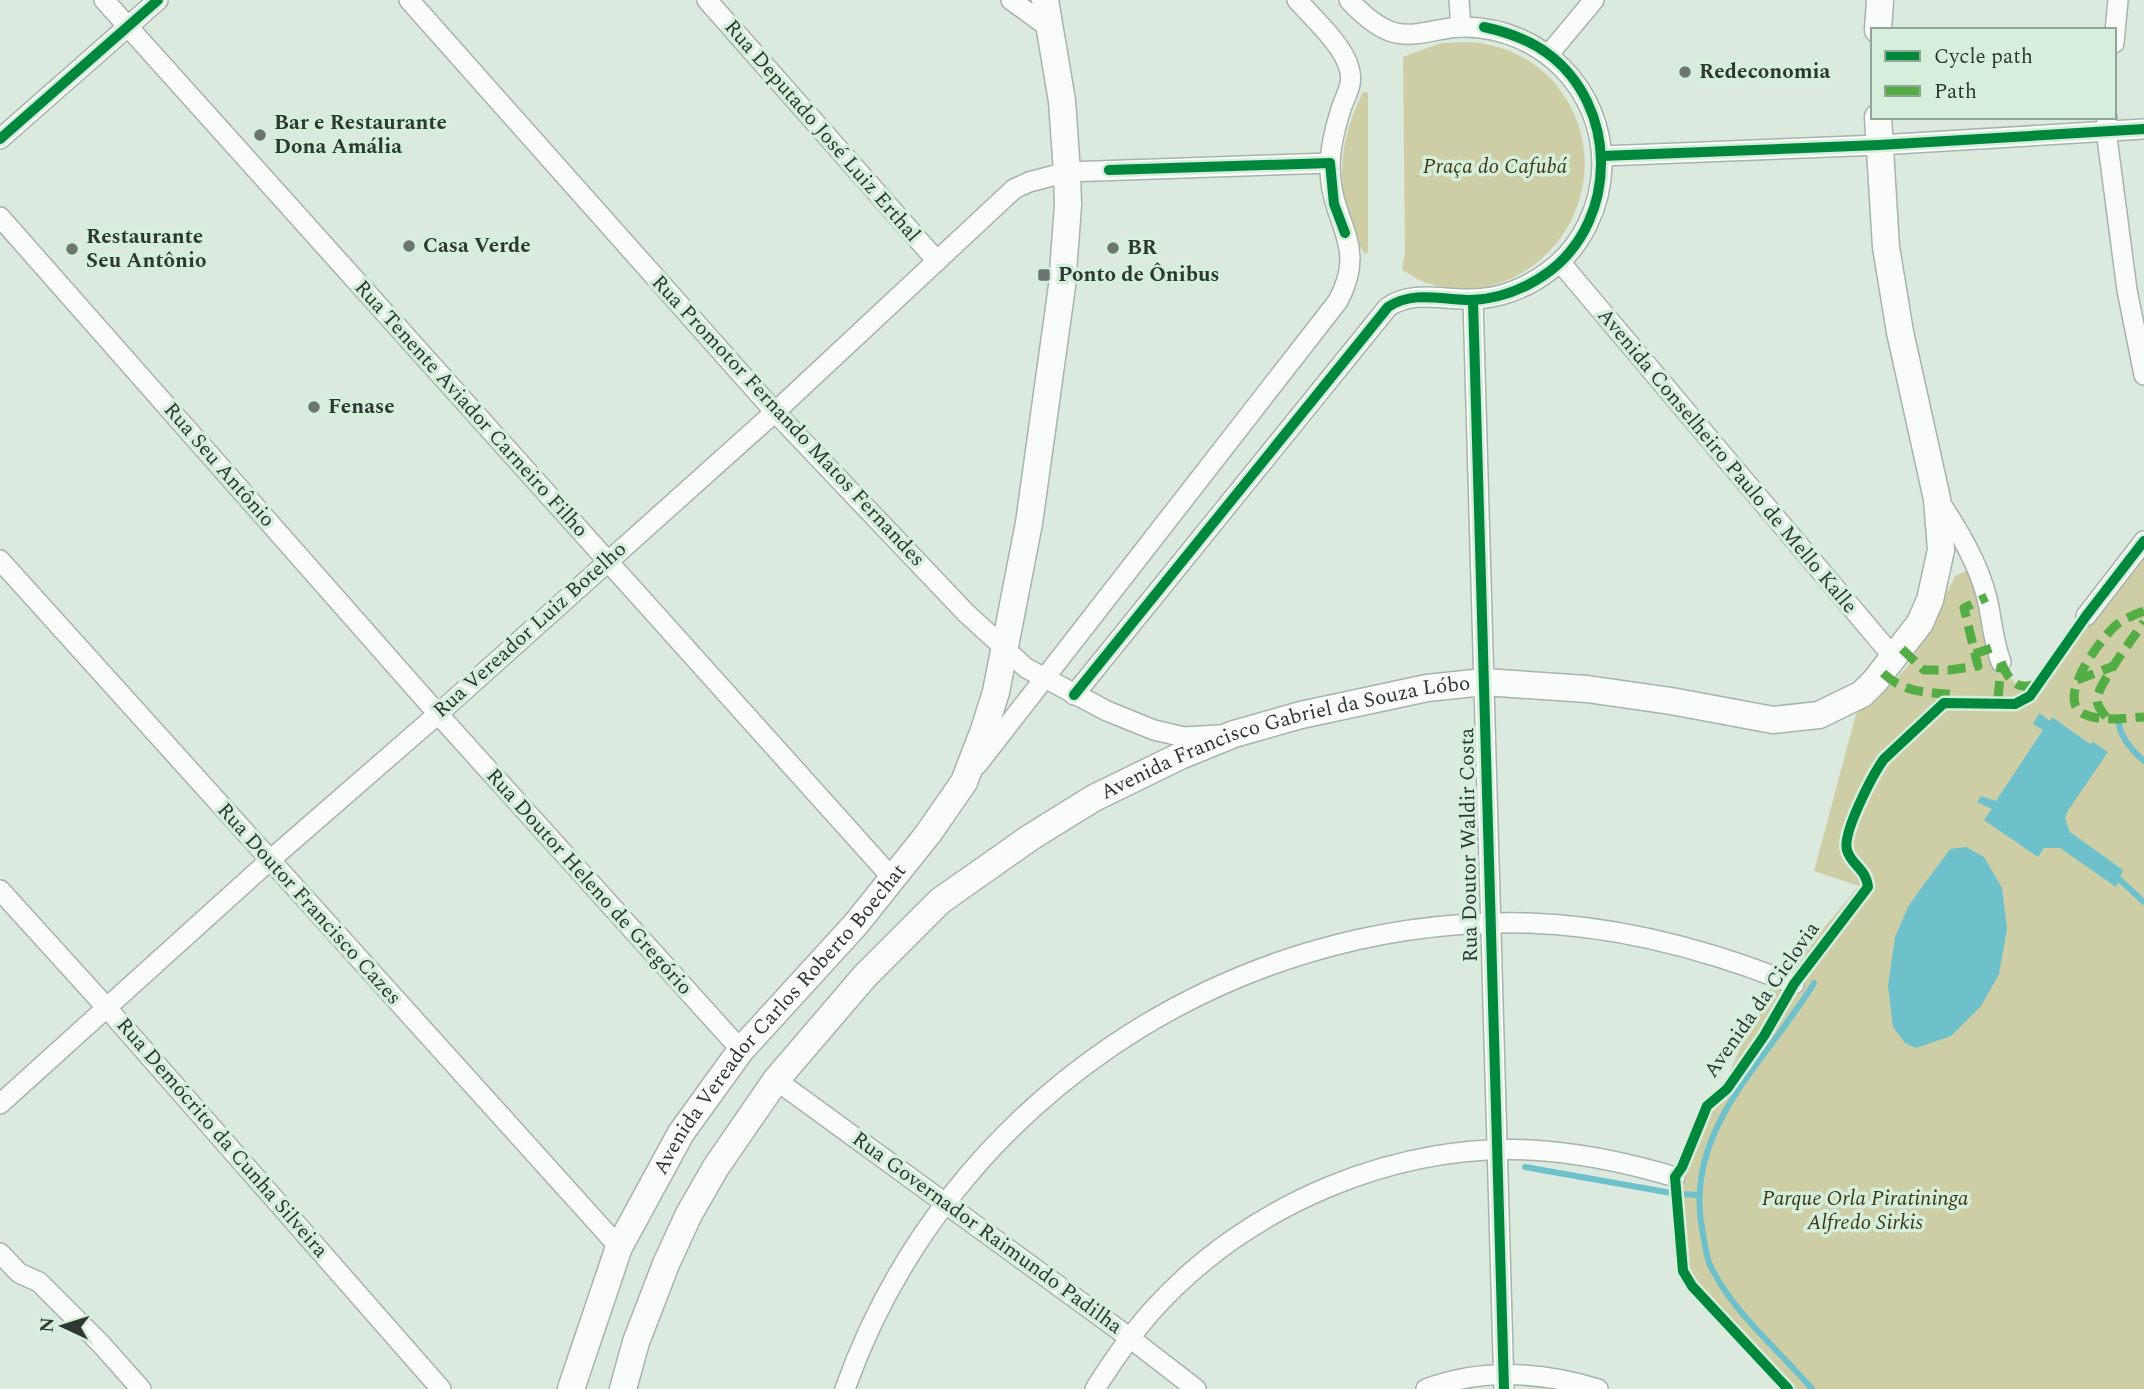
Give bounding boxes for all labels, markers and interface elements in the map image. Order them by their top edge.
street label: Rua Deputado José Luiz Erthal [716,13,928,249]
legend [1871,28,2116,119]
text: Cycle path [1934,41,2033,73]
place label: Redeconomia [1699,56,1831,88]
marker: Redeconomia [1677,64,1693,80]
text: Path [1934,76,1977,108]
place label: Bar e Restaurante Dona Amália [274,107,447,163]
marker: Bar e Restaurante Dona Amália [252,127,268,143]
park label: Praça do Cafubá [1423,151,1568,183]
place label: Restaurante Seu Antônio [86,221,206,277]
place label: Casa Verde [423,230,531,262]
place label: BR [1127,232,1158,264]
marker: Casa Verde [401,238,417,254]
marker: BR [1105,240,1121,256]
marker: Restaurante Seu Antônio [64,241,80,257]
place label: Ponto de Ônibus [1058,259,1219,291]
marker: Ponto de Ônibus [1036,267,1052,283]
street label: Rua Promotor Fernando Matos Fernandes [644,268,932,574]
street label: Rua Tenente Aviador Carneiro Filho [346,273,596,545]
street label: Avenida Conselheiro Paulo de Mello Kalle [1589,301,1865,621]
place label: Fenase [328,391,395,423]
street label: Rua Seu Antônio [156,395,282,535]
marker: Fenase [306,399,322,415]
street label: Rua Vereador Luiz Botelho [426,534,634,726]
street label: Avenida Francisco Gabriel da Souza Lóbo [1095,668,1472,808]
street label: Rua Doutor Waldir Costa [1451,727,1487,963]
street label: Rua Doutor Heleno de Gregório [478,761,700,1003]
street label: Rua Doutor Francisco Cazes [209,796,409,1012]
street label: Avenida Vereador Carlos Roberto Boechat [645,857,914,1181]
street label: Avenida da Ciclovia [1696,915,1828,1085]
street label: Rua Demócrito da Cunha Silveira [108,1011,336,1266]
street label: Rua Governador Raimundo Padilha [845,1124,1130,1343]
park label: Parque Orla Piratininga Alfredo Sirkis [1762,1183,1969,1239]
north arrow [28,1291,98,1361]
text: N [33,1316,63,1334]

